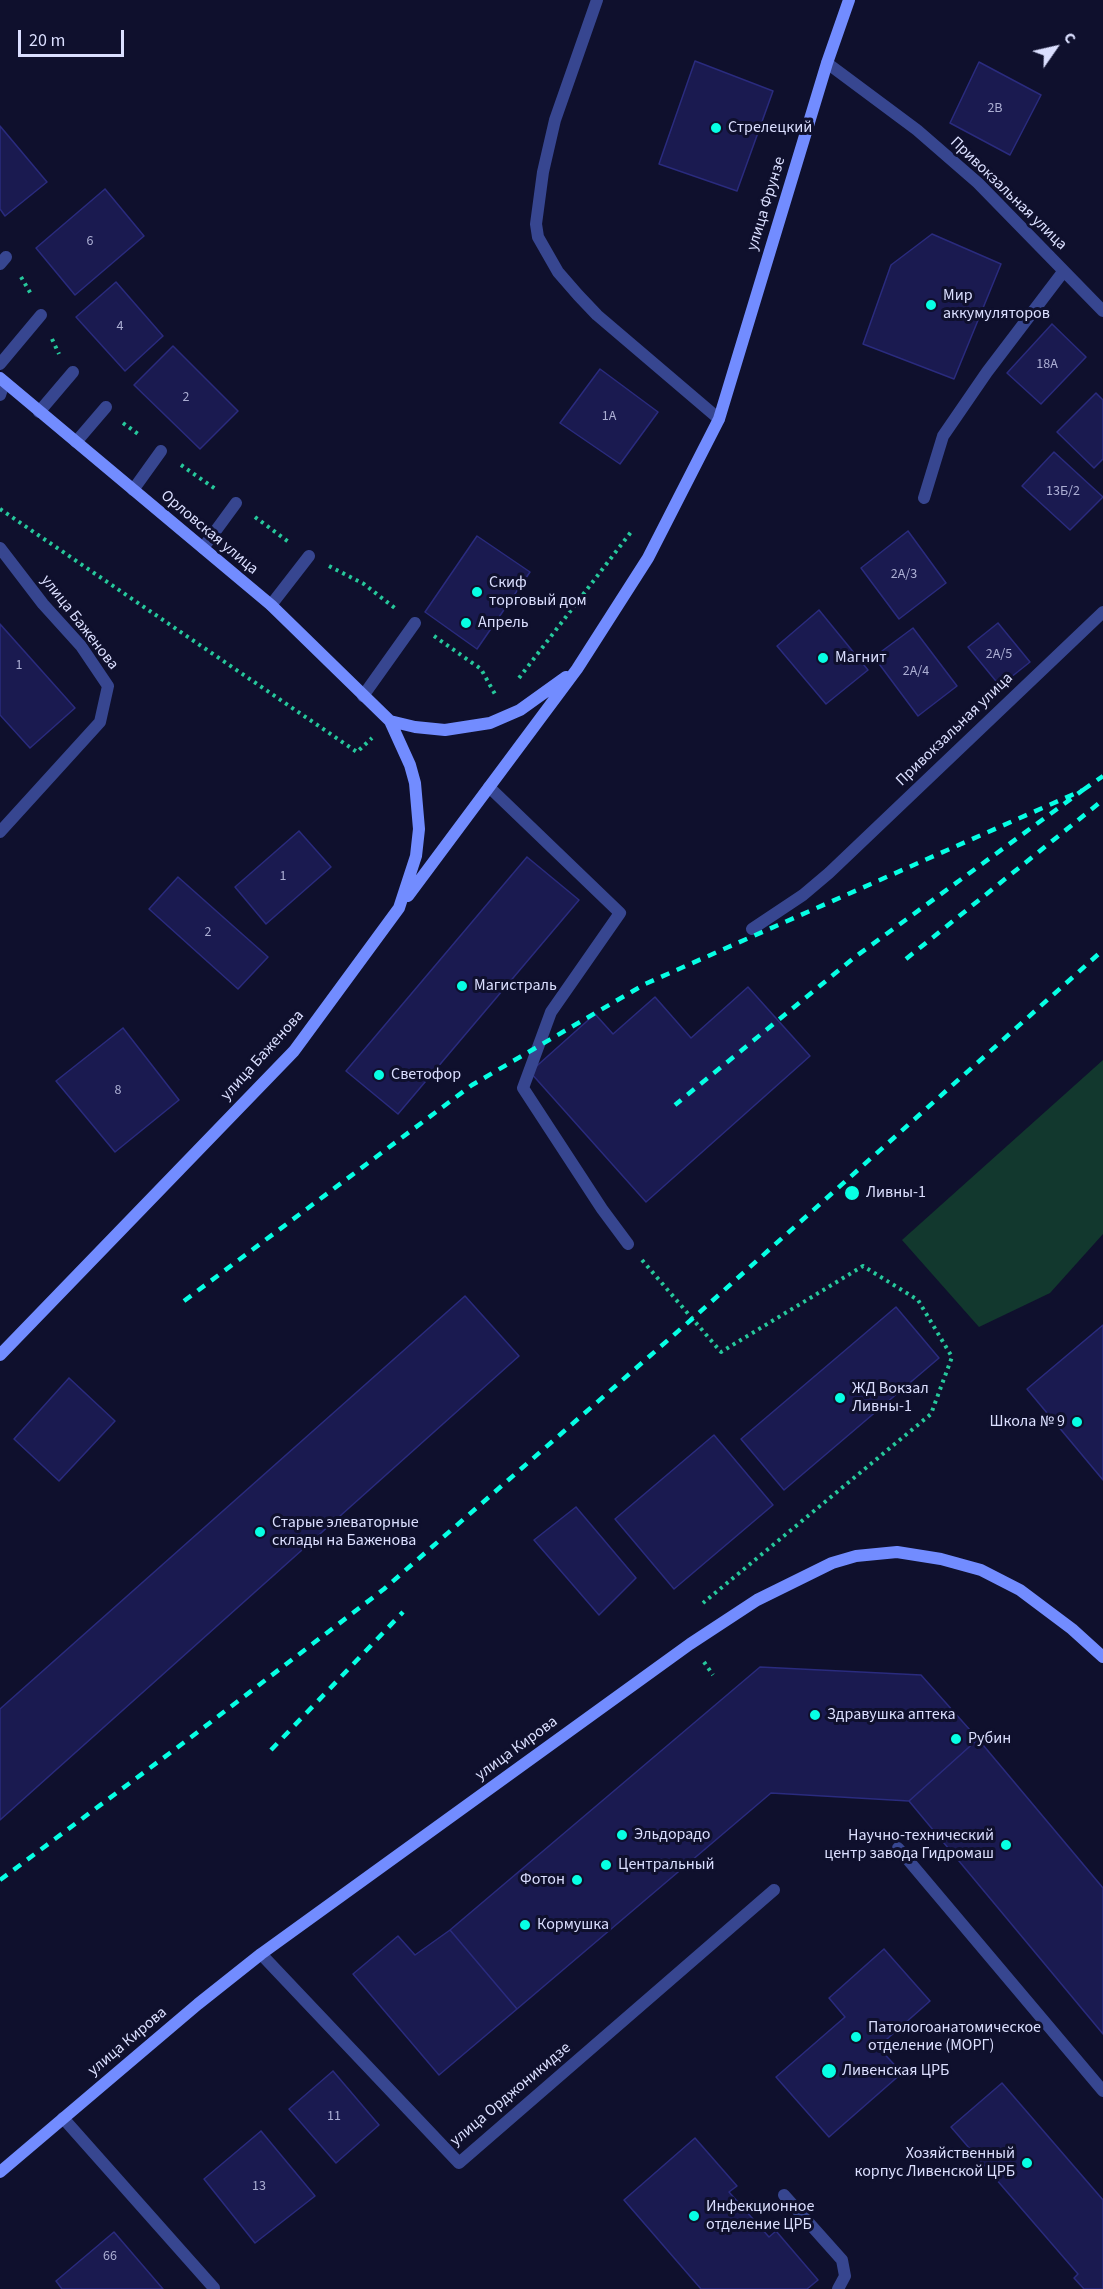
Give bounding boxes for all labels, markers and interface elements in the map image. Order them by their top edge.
scale bar [21,18,128,56]
north arrow [1025,18,1085,78]
text: 20 m [29,28,65,53]
text: С [1058,28,1082,48]
house number: 2В [987,101,1003,117]
place label: Стрелецкий [728,118,812,138]
marker: Стрелецкий [709,121,723,135]
street label: Привокзальная улица [946,133,1070,255]
street label: улица Фрунзе [744,155,790,253]
house number: 6 [87,234,93,250]
place label: Мир аккумуляторов [943,286,1050,324]
marker: Мир аккумуляторов [924,298,938,312]
house number: 4 [117,319,123,335]
house number: 18А [1036,357,1058,373]
house number: 2 [183,390,189,406]
house number: 1А [602,409,616,425]
house number: 13Б/2 [1046,484,1080,500]
street label: Орловская улица [156,487,262,579]
house number: 2А/3 [891,567,917,583]
street label: улица Баженова [36,572,122,674]
place label: Скиф торговый дом [489,573,587,611]
marker: Скиф торговый дом [470,585,484,599]
place label: Апрель [478,613,529,633]
marker: Апрель [459,616,473,630]
house number: 2А/5 [986,647,1012,663]
place label: Магнит [835,648,887,668]
marker: Магнит [816,651,830,665]
house number: 1 [16,658,22,674]
house number: 2А/4 [903,664,929,680]
street label: Привокзальная улица [893,669,1017,791]
house number: 1 [280,869,286,885]
house number: 2 [205,925,211,941]
place label: Магистраль [474,976,557,996]
marker: Магистраль [455,979,469,993]
street label: улица Баженова [217,1007,309,1105]
place label: Светофор [391,1065,461,1085]
marker: Светофор [372,1068,386,1082]
house number: 8 [115,1083,121,1099]
place label: Ливны-1 [866,1183,926,1203]
marker: Ливны-1 [843,1184,861,1202]
place label: ЖД Вокзал Ливны-1 [852,1379,929,1417]
marker: ЖД Вокзал Ливны-1 [833,1391,847,1405]
place label: Школа № 9 [989,1412,1065,1432]
marker: Школа № 9 [1070,1415,1084,1429]
place label: Старые элеваторные склады на Баженова [272,1513,419,1551]
marker: Старые элеваторные склады на Баженова [253,1525,267,1539]
place label: Здравушка аптека [827,1705,956,1725]
marker: Здравушка аптека [808,1708,822,1722]
street label: улица Кирова [472,1713,562,1785]
place label: Рубин [968,1729,1011,1749]
marker: Рубин [949,1732,963,1746]
place label: Эльдорадо [634,1825,710,1845]
place label: Научно-технический центр завода Гидромаш [824,1826,994,1864]
marker: Эльдорадо [615,1828,629,1842]
marker: Научно-технический центр завода Гидромаш [999,1838,1013,1852]
place label: Центральный [618,1855,715,1875]
marker: Центральный [599,1858,613,1872]
place label: Фотон [520,1870,565,1890]
marker: Фотон [570,1873,584,1887]
place label: Кормушка [537,1915,609,1935]
marker: Кормушка [518,1918,532,1932]
street label: улица Кирова [85,2003,171,2081]
place label: Патологоанатомическое отделение (МОРГ) [868,2018,1041,2056]
marker: Патологоанатомическое отделение (МОРГ) [849,2030,863,2044]
street label: улица Орджоникидзе [447,2039,575,2151]
place label: Ливенская ЦРБ [842,2061,949,2081]
marker: Ливенская ЦРБ [820,2062,838,2080]
house number: 11 [327,2109,341,2125]
place label: Хозяйственный корпус Ливенской ЦРБ [855,2144,1015,2182]
marker: Хозяйственный корпус Ливенской ЦРБ [1020,2156,1034,2170]
house number: 13 [252,2179,266,2195]
place label: Инфекционное отделение ЦРБ [706,2197,814,2235]
marker: Инфекционное отделение ЦРБ [687,2209,701,2223]
house number: 66 [103,2249,117,2265]

